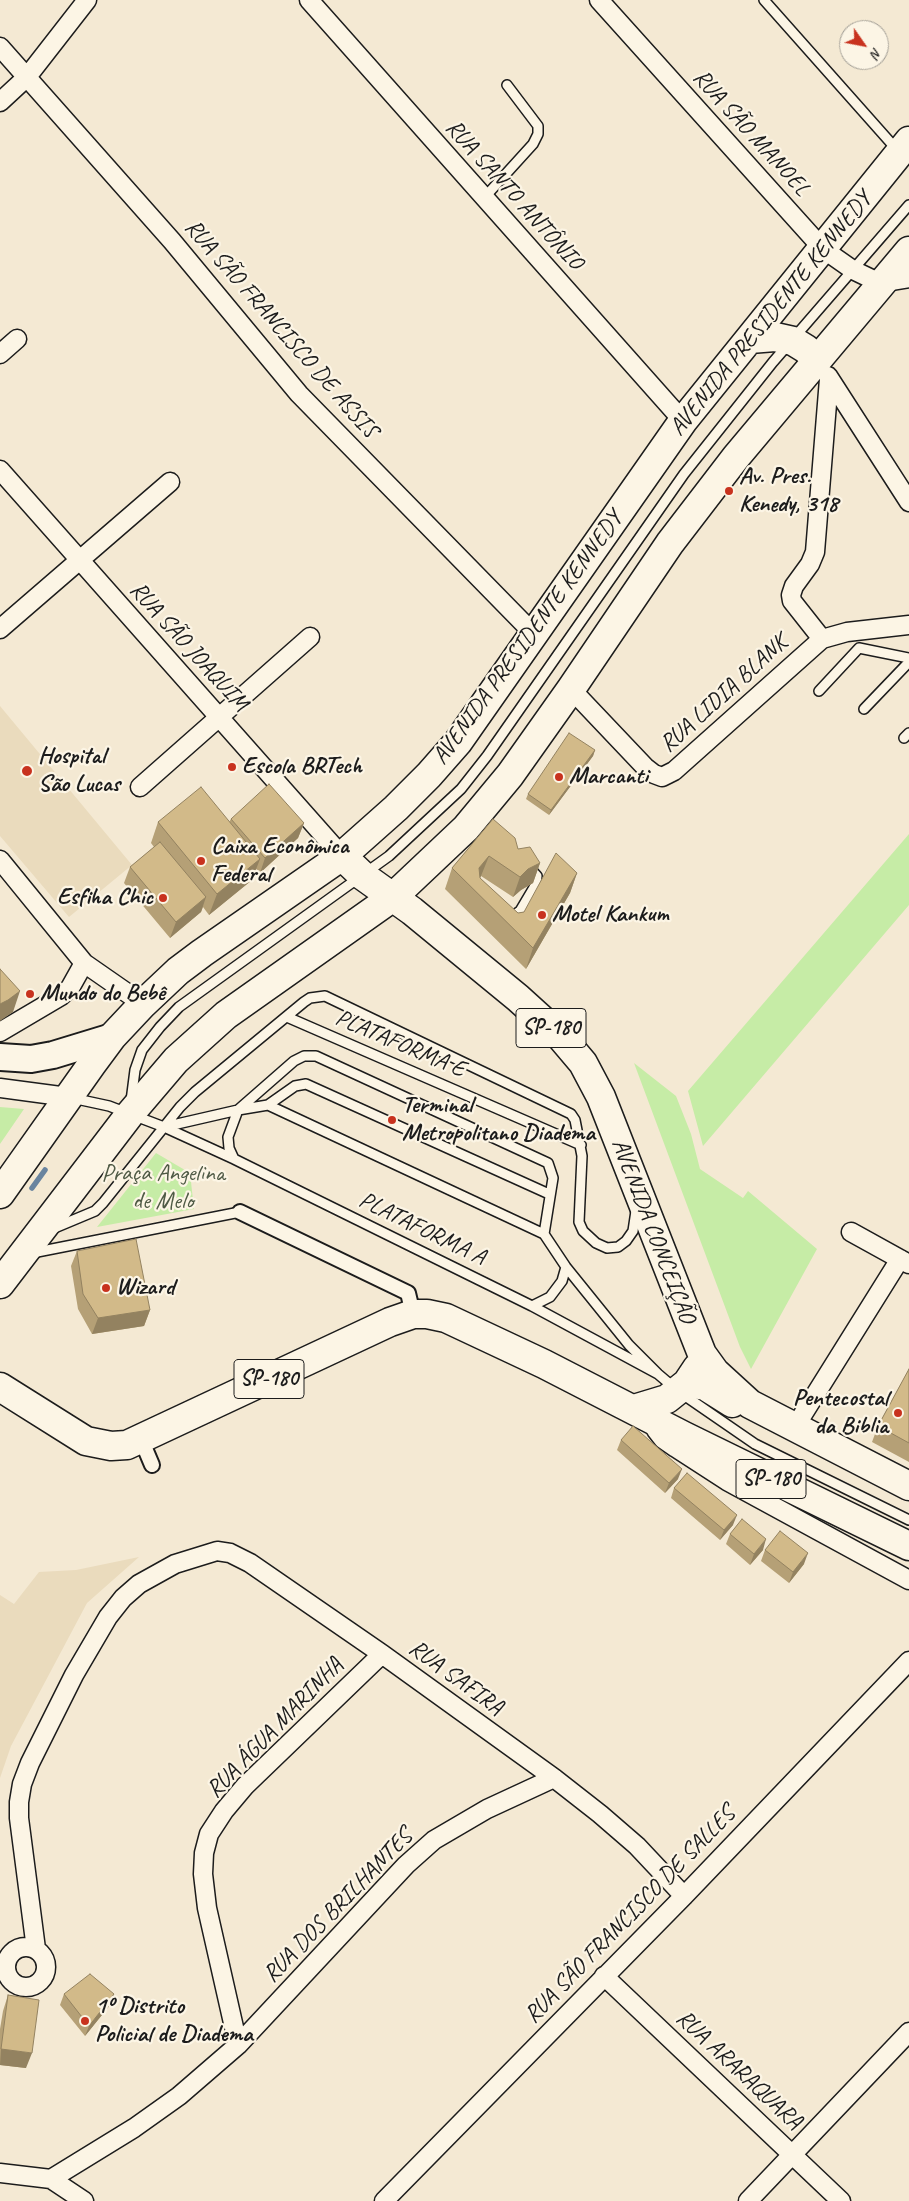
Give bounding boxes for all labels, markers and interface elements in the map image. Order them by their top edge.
north arrow [839,20,889,70]
text: N [867,45,886,61]
street label: RUA SÃO MANOEL [687,64,815,202]
street label: RUA SANTO ANTÔNIO [439,114,589,276]
street label: AVENIDA PRESIDENTE KENNEDY [664,186,878,442]
street label: RUA SÃO FRANCISCO DE ASSIS [178,214,384,444]
place label: Av. Pres. Kenedy, 318 [739,463,838,519]
marker: Av. Pres. Kenedy, 318 [723,485,735,497]
street label: AVENIDA PRESIDENTE KENNEDY [426,506,630,770]
street label: RUA SÃO JOAQUIM [123,576,255,718]
street label: RUA LIDIA BLANK [654,629,794,759]
place label: Hospital São Lucas [38,743,120,799]
place label: Escola BRTech [242,753,362,781]
marker: Escola BRTech [226,761,238,773]
place label: Marcanti [569,763,648,791]
marker: Hospital São Lucas [20,764,34,778]
marker: Marcanti [553,771,565,783]
place label: Caixa Econômica Federal [211,833,349,889]
marker: Caixa Econômica Federal [195,855,207,867]
place label: Esfiha Chic [57,884,153,912]
marker: Esfiha Chic [157,892,169,904]
place label: Motel Kankum [552,901,669,929]
marker: Motel Kankum [536,909,548,921]
place label: Mundo do Bebê [40,980,164,1008]
marker: Mundo do Bebê [24,988,36,1000]
street label: PLATAFORMA E [331,1004,469,1084]
road number: SP-180 [516,1008,586,1048]
place label: Terminal Metropolitano Diadema [402,1092,595,1148]
marker: Terminal Metropolitano Diadema [386,1114,398,1126]
street label: AVENIDA CONCEIÇÃO [605,1135,701,1327]
park label: Praça Angelina de Melo [101,1160,225,1216]
street label: PLATAFORMA A [354,1186,490,1272]
place label: Wizard [116,1274,174,1302]
marker: Wizard [100,1282,112,1294]
road number: SP-180 [234,1360,304,1398]
place label: Pentecostal da Biblia [793,1385,888,1441]
marker: Pentecostal da Biblia [892,1407,904,1419]
road number: SP-180 [736,1460,806,1498]
street label: RUA SAFIRA [403,1634,509,1722]
street label: RUA ÁGUA MARINHA [201,1652,349,1804]
street label: RUA SÃO FRANCISCO DE SALLES [519,1800,741,2030]
street label: RUA DOS BRILHANTES [257,1823,419,1989]
place label: 1º Distrito Policial de Diadema [95,1993,253,2049]
street label: RUA ARARAQUARA [670,2004,808,2136]
marker: 1º Distrito Policial de Diadema [79,2015,91,2027]

